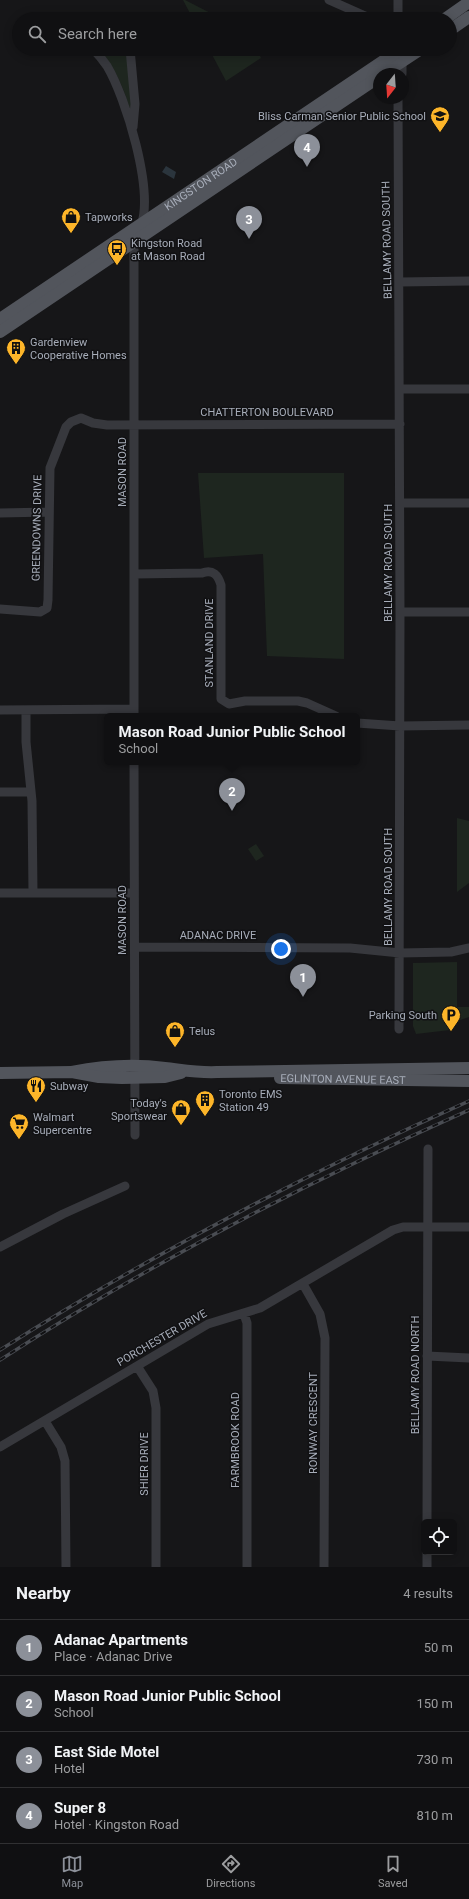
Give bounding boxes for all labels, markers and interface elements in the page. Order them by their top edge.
search box [12,12,457,56]
icon: search [26,23,48,45]
text: Search here [58,25,137,43]
north arrow [373,68,409,104]
school or university icon: Bliss Carman Senior Public School [429,105,451,133]
place label: Bliss Carman Senior Public School [258,110,426,123]
pin: 4 [294,134,320,167]
street label: KINGSTON ROAD [162,155,240,213]
street label: BELLAMY ROAD SOUTH [379,181,395,299]
shop icon: Tapworks [60,206,82,234]
pin: 3 [236,206,262,239]
place label: Tapworks [85,211,133,224]
place label: Kingston Road at Mason Road [131,237,205,263]
bus stop icon: Kingston Road at Mason Road [106,238,128,266]
place label: Gardenview Cooperative Homes [30,336,127,362]
building icon: Gardenview Cooperative Homes [5,337,27,365]
street label: CHATTERTON BOULEVARD [200,406,334,419]
street label: MASON ROAD [116,437,129,507]
street label: GREENDOWNS DRIVE [30,475,44,581]
street label: BELLAMY ROAD SOUTH [382,504,395,622]
street label: STANLAND DRIVE [203,599,216,687]
popup [104,713,360,765]
text: Mason Road Junior Public School [119,723,345,741]
text: School [119,741,158,756]
pin: 2 [219,778,245,811]
street label: BELLAMY ROAD SOUTH [382,828,395,946]
street label: MASON ROAD [116,885,129,955]
street label: ADANAC DRIVE [180,929,256,942]
your location [271,939,291,959]
pin: 1 [290,964,316,997]
parking icon: Parking South [440,1004,462,1032]
place label: Parking South [369,1009,437,1022]
shop icon: Telus [164,1020,186,1048]
place label: Telus [189,1025,216,1038]
street label: EGLINTON AVENUE EAST [280,1072,406,1087]
restaurant icon: Subway [25,1075,47,1103]
place label: Subway [50,1080,89,1093]
place label: Toronto EMS Station 49 [219,1088,283,1114]
building icon: Toronto EMS Station 49 [194,1089,216,1117]
place label: Today's Sportswear [111,1097,167,1123]
shop icon: Today's Sportswear [170,1098,192,1126]
place label: Walmart Supercentre [33,1111,92,1137]
supermarket icon: Walmart Supercentre [8,1112,30,1140]
street label: PORCHESTER DRIVE [115,1307,209,1369]
street label: BELLAMY ROAD NORTH [409,1316,422,1434]
street label: RONWAY CRESCENT [307,1372,320,1474]
street label: FARMBROOK ROAD [229,1392,242,1488]
street label: SHIER DRIVE [138,1432,151,1496]
map controls [421,1519,457,1555]
button: locate [421,1519,457,1555]
text: Nearby [16,1583,71,1603]
text: 4 results [403,1586,453,1601]
text: Adanac Apartments [54,1631,188,1649]
text: 1 [25,1640,33,1655]
text: 50 m [424,1640,453,1655]
text: Place · Adanac Drive [54,1649,172,1664]
text: Mason Road Junior Public School [54,1687,281,1705]
text: 2 [25,1696,33,1711]
text: 150 m [416,1696,453,1711]
text: School [54,1705,94,1720]
text: East Side Motel [54,1743,159,1761]
text: 3 [25,1752,33,1767]
text: 730 m [416,1752,453,1767]
text: Hotel [54,1761,85,1776]
text: Super 8 [54,1799,106,1817]
text: 4 [25,1808,33,1823]
text: 810 m [416,1808,453,1823]
text: Hotel · Kingston Road [54,1817,179,1832]
tab: Map [61,1853,83,1890]
tab: Directions [206,1853,255,1890]
tab: Saved [378,1853,408,1890]

